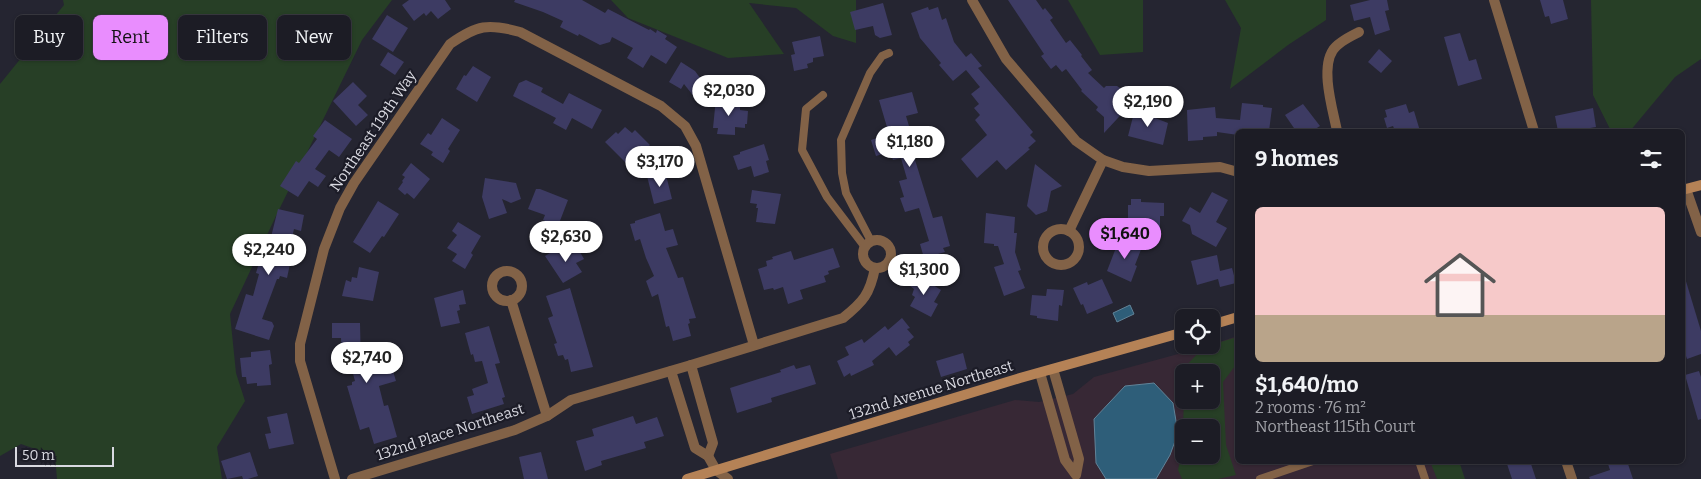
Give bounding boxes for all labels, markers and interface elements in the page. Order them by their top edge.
chip: Buy [15,15,83,60]
chip: Rent [93,15,168,60]
chip: Filters [178,15,267,60]
chip: New [277,15,351,60]
street label: Northeast 119th Way [326,67,420,195]
pin: $2,030 [688,74,770,117]
text: $2,030 [703,81,755,100]
pin: $2,190 [1107,86,1189,128]
text: $2,190 [1124,92,1172,111]
pin: $1,180 [869,126,951,168]
text: $1,180 [887,132,933,151]
icon: filters [1637,145,1665,173]
pin: $3,170 [619,146,701,188]
text: 9 homes [1255,146,1339,172]
text: $3,170 [636,152,684,171]
pin: $1,640 [1084,218,1166,260]
pin: $2,630 [525,220,607,263]
text: $1,640 [1100,224,1150,243]
text: $2,630 [541,227,591,246]
pin: $2,240 [228,234,310,276]
text: $2,240 [243,240,295,259]
icon: home [1415,240,1505,330]
pin: $1,300 [883,254,965,296]
text: $1,300 [899,260,949,279]
map controls [1175,309,1220,464]
button: locate [1175,309,1220,354]
pin: $2,740 [326,342,408,384]
text: $2,740 [342,348,392,367]
street label: 132nd Avenue Northeast [847,356,1016,424]
button: + [1175,364,1220,409]
text: $1,640/mo [1255,372,1359,398]
text: 2 rooms · 76 m² [1255,398,1366,417]
street label: 132nd Place Northeast [374,399,527,464]
text: Northeast 115th Court [1255,417,1416,436]
button: − [1175,419,1220,464]
scale bar [15,444,114,467]
text: 50 m [22,447,55,464]

